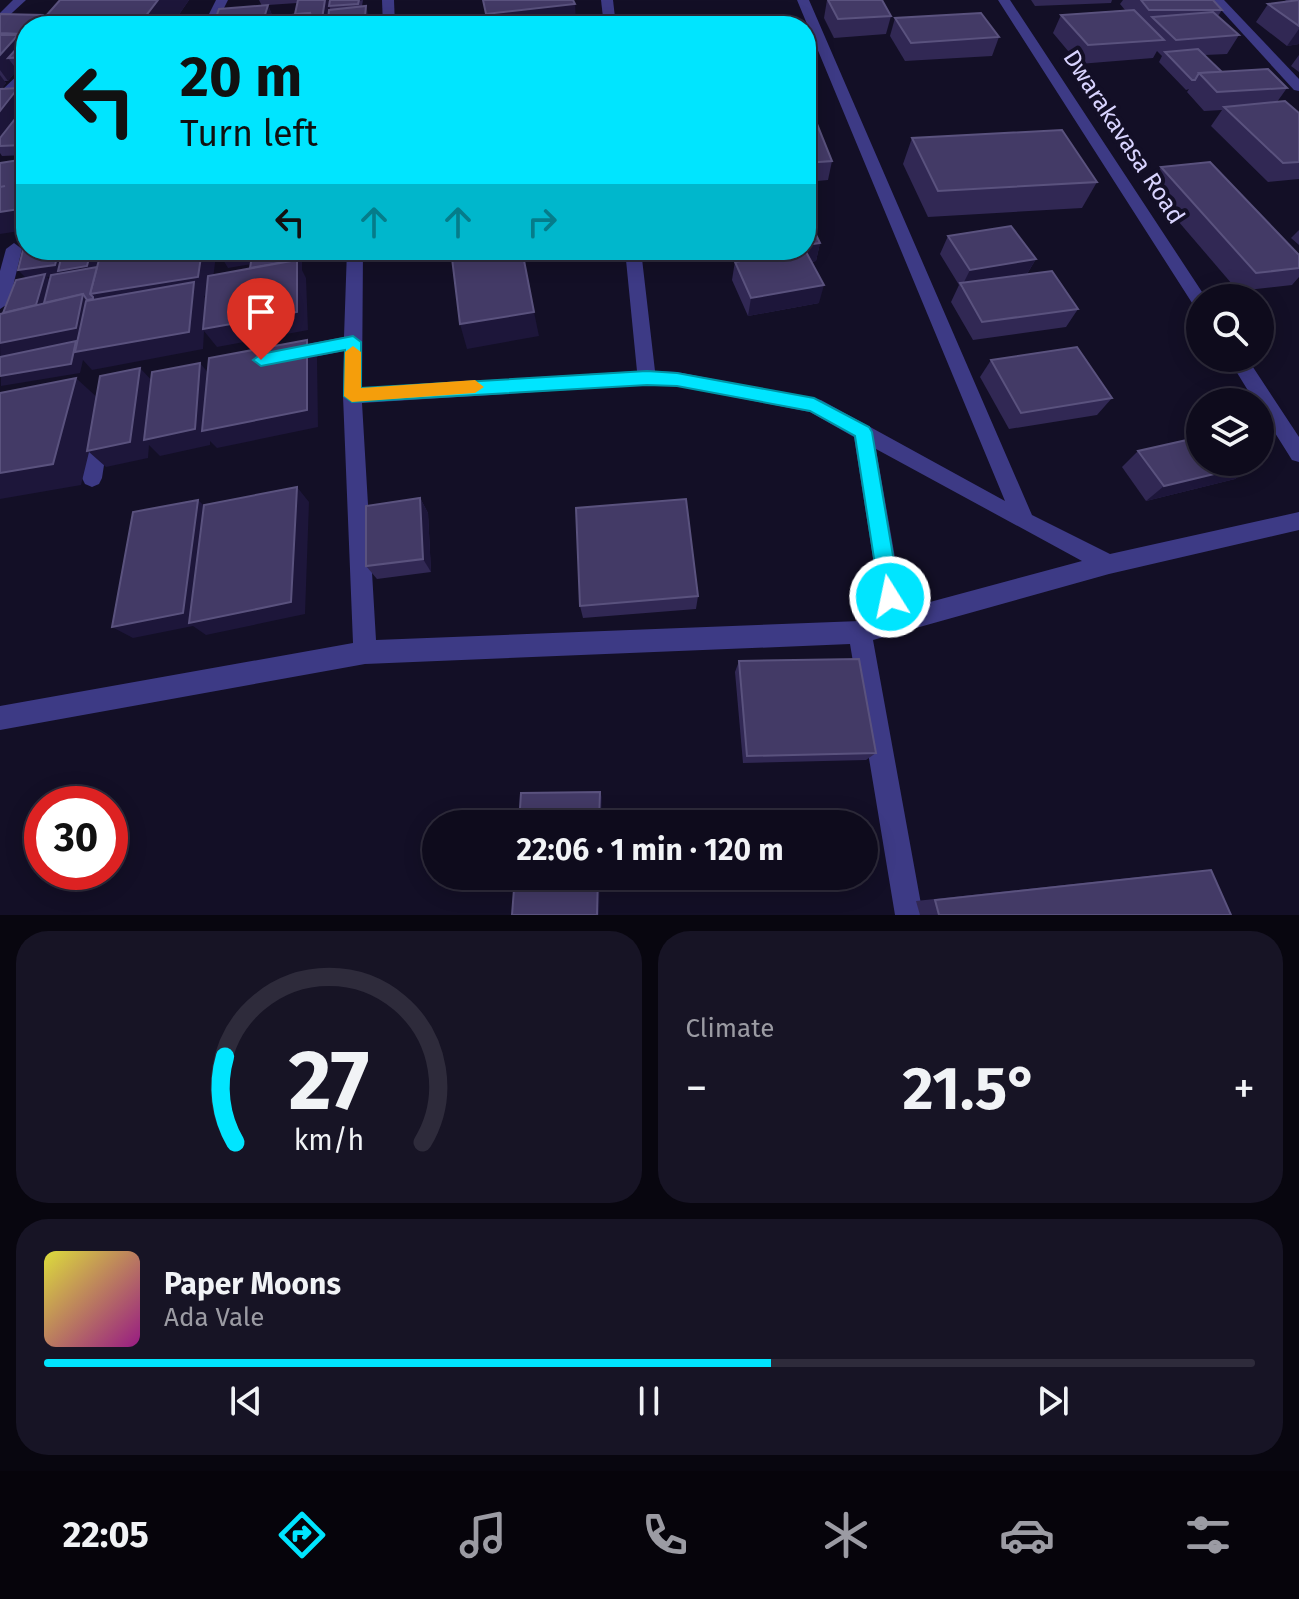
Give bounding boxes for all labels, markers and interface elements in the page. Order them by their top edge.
text: 20 m [180,44,302,111]
street label: Dwarakavasa Road [1057,45,1191,229]
icon: left [48,48,152,152]
text: Turn left [180,112,318,156]
icon: left [268,200,312,244]
icon: ahead [352,200,396,244]
icon: ahead [436,200,480,244]
icon: right [520,200,564,244]
pin [227,278,295,360]
map controls [1186,284,1274,476]
button: search [1186,284,1274,372]
icon: arrive [239,290,283,334]
button: layers [1186,388,1274,476]
position arrow [848,555,932,639]
speed limit sign: 30 [24,786,128,890]
text: 22:06 · 1 min · 120 m [516,832,784,868]
text: Climate [686,1013,774,1044]
text: 27 [288,1031,369,1131]
text: 21.5° [903,1053,1038,1125]
text: − [686,1062,708,1115]
text: + [1233,1062,1255,1115]
text: km/h [293,1123,364,1158]
text: Paper Moons [164,1266,341,1302]
text: Ada Vale [164,1302,264,1333]
icon: previous [224,1379,268,1423]
icon: pause [627,1379,671,1423]
icon: next [1031,1379,1075,1423]
icon: directions [274,1507,330,1563]
icon: music [455,1507,511,1563]
icon: phone [637,1507,693,1563]
icon: climate [818,1507,874,1563]
icon: car [999,1507,1055,1563]
icon: filters [1180,1507,1236,1563]
text: 22:05 [63,1513,149,1557]

